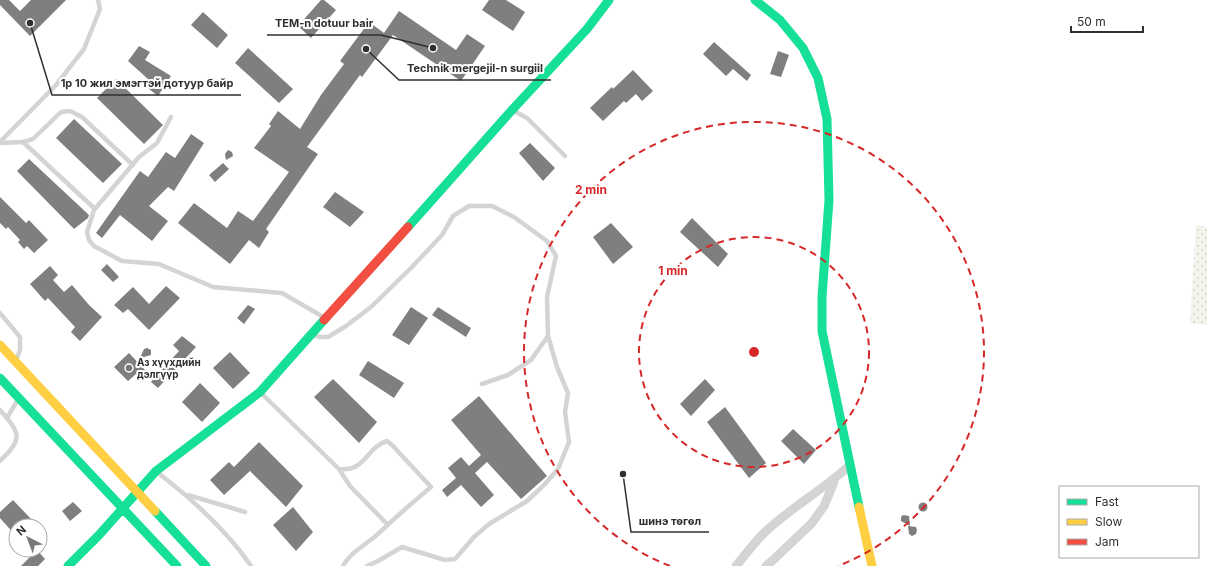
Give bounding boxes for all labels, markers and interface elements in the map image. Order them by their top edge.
scale bar [1071,8,1143,34]
callout: TEM-n dotuur bair [267,12,381,35]
text: 50 m [1077,14,1106,29]
text: TEM-n dotuur bair [275,16,374,30]
callout: Technik mergejil-n surgiil [399,57,551,80]
text: Technik mergejil-n surgiil [407,61,543,75]
callout: 1р 10 жил эмэгтэй дотуур байр [52,72,241,95]
text: 1р 10 жил эмэгтэй дотуур байр [61,76,233,90]
text: 2 min [575,182,607,197]
text: 1 min [658,263,688,278]
centre of rings [747,345,761,359]
place label: Аз хүүхдийн дэлгүүр [137,356,201,380]
marker: Аз хүүхдийн дэлгүүр [124,363,134,373]
legend [1059,486,1199,558]
text: Fast [1095,494,1119,509]
callout: шинэ төгөл [631,509,709,532]
text: шинэ төгөл [639,514,701,528]
text: Slow [1095,514,1123,529]
north arrow [8,518,48,558]
text: N [14,523,29,539]
text: Jam [1095,534,1119,549]

